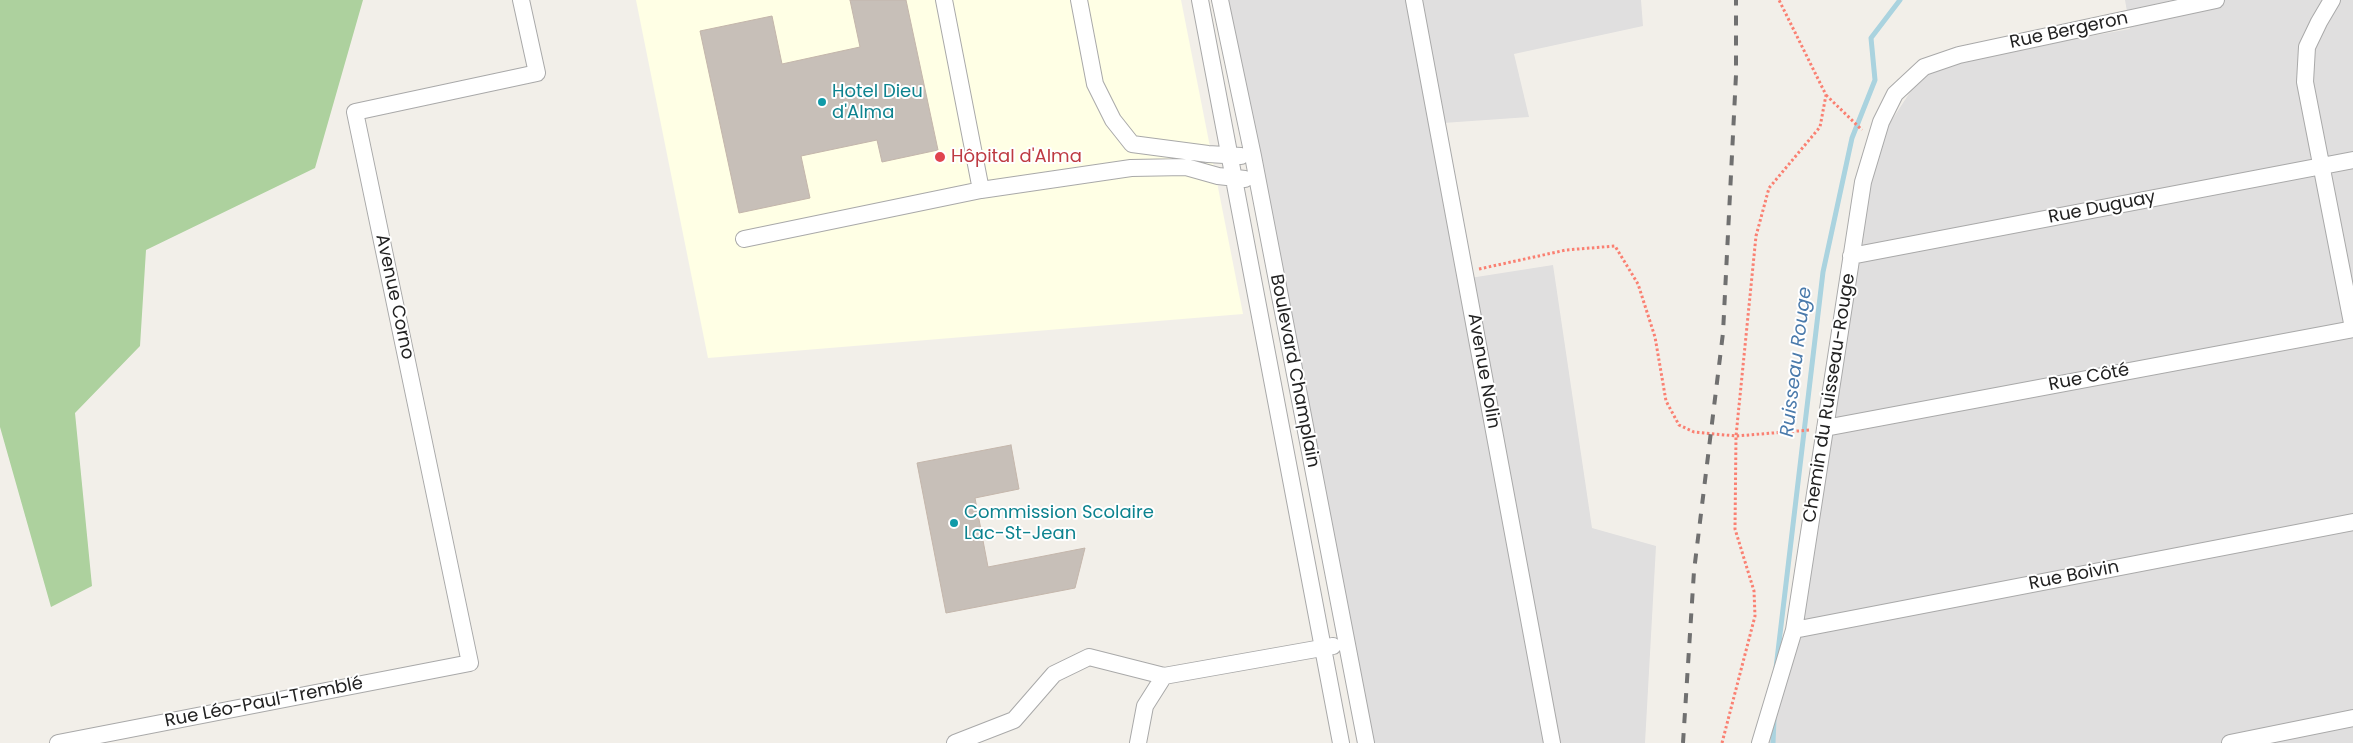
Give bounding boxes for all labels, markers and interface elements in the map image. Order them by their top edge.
street label: Rue Bergeron [2008,8,2130,54]
place label: Hotel Dieu d'Alma [832,81,923,124]
marker: Hotel Dieu d'Alma [816,96,828,108]
place label: Hôpital d'Alma [951,146,1082,168]
marker: Hôpital d'Alma [933,150,947,164]
street label: Rue Duguay [2047,187,2157,229]
street label: Avenue Corno [370,232,418,362]
street label: Chemin du Ruisseau-Rouge [1800,272,1860,524]
street label: Boulevard Champlain [1265,273,1323,469]
water label: Ruisseau Rouge [1776,286,1818,438]
street label: Avenue Nolin [1462,312,1504,430]
street label: Rue Côté [2047,360,2131,396]
place label: Commission Scolaire Lac-St-Jean [964,502,1154,544]
marker: Commission Scolaire Lac-St-Jean [948,517,960,529]
street label: Rue Boivin [2027,557,2121,595]
street label: Rue Léo-Paul-Tremblé [163,673,365,733]

